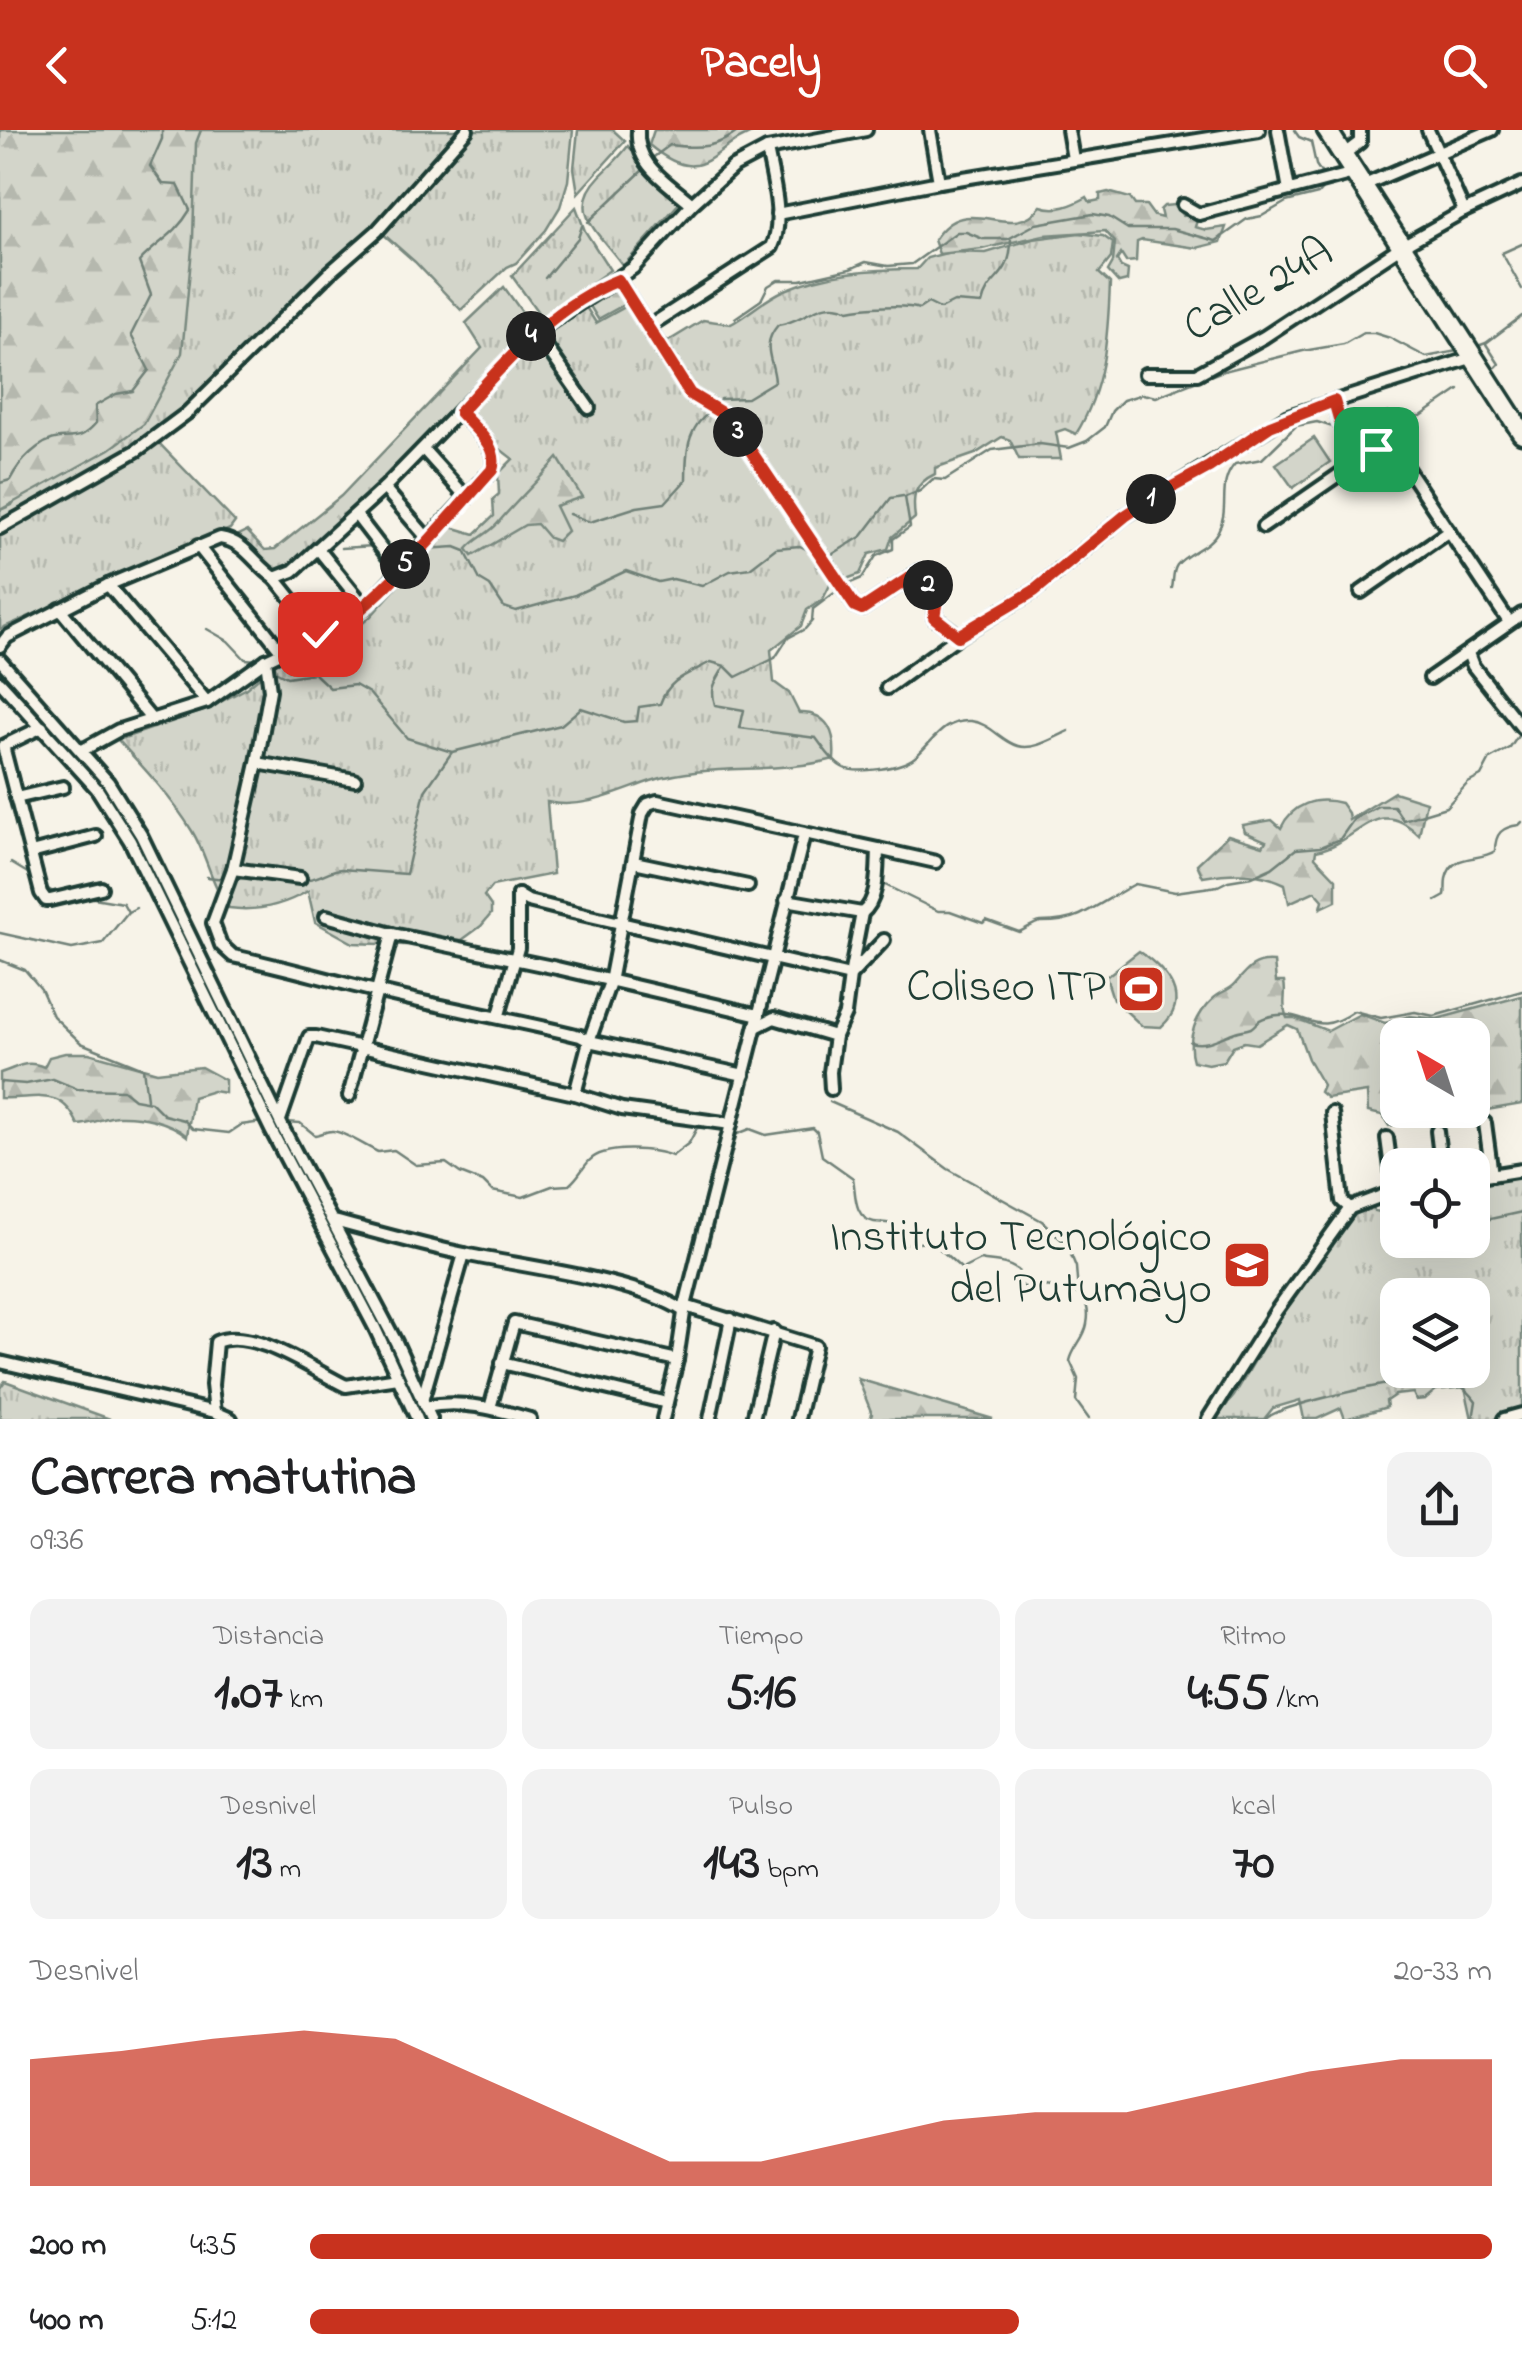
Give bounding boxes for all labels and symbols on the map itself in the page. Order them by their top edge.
street label: Calle 24A [1171,221,1347,361]
pin: 4 [506,311,556,361]
pin: 3 [713,407,763,457]
pin [1334,407,1419,492]
pin: 1 [1126,474,1176,524]
pin: 5 [380,539,430,589]
pin: 2 [903,560,953,610]
pin [278,592,363,677]
place label: Coliseo ITP [906,956,1106,1022]
sports icon: Coliseo ITP [1115,963,1167,1015]
north arrow [1380,1018,1490,1128]
place label: Instituto Tecnológico del Putumayo [830,1206,1212,1324]
school or university icon: Instituto Tecnológico del Putumayo [1221,1239,1273,1291]

